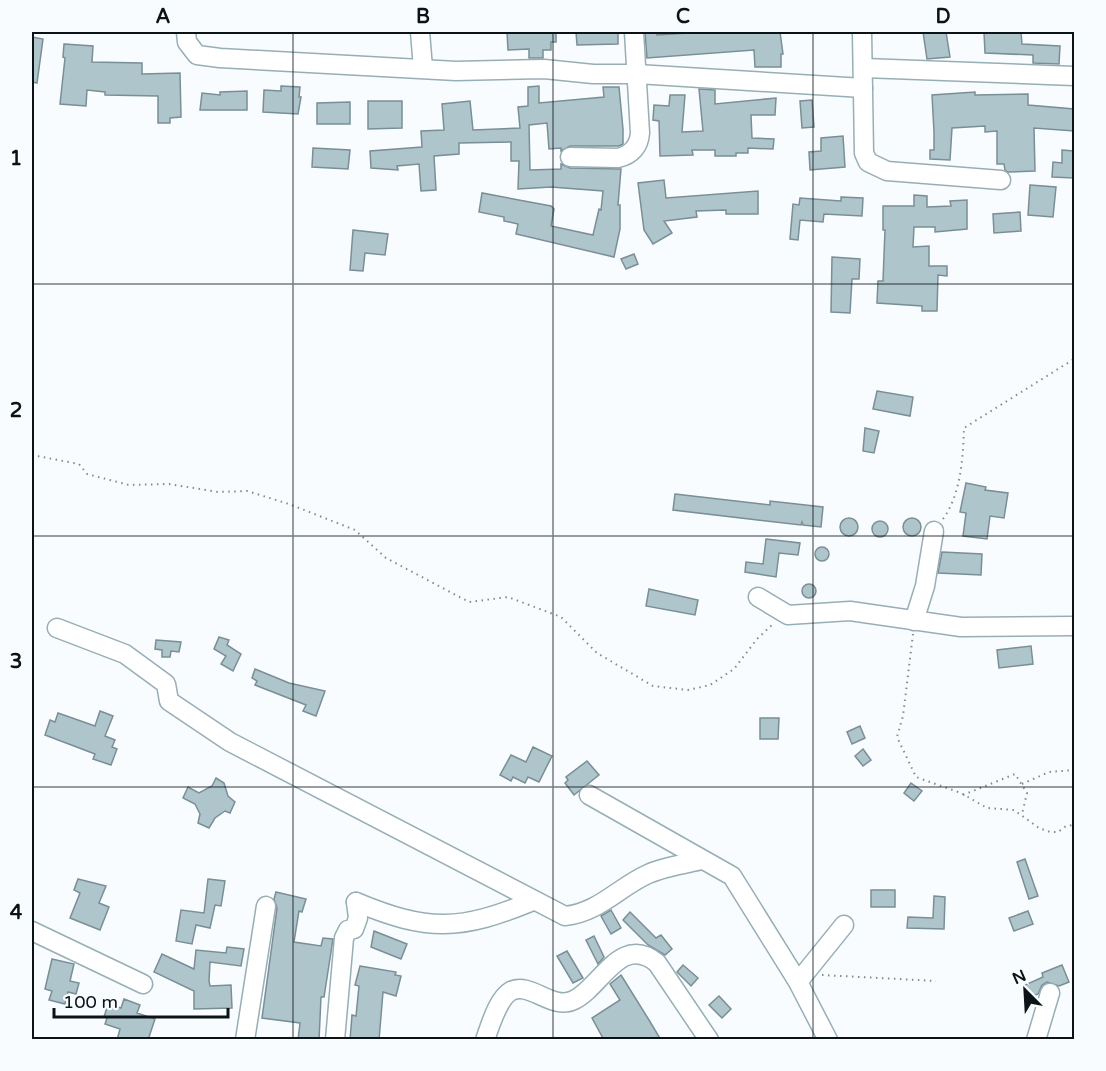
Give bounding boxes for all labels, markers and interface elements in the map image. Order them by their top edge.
text: A [156,5,171,29]
text: B [416,5,430,29]
text: C [676,5,690,29]
text: D [935,5,951,29]
text: 1 [10,147,22,171]
text: 2 [10,399,22,423]
text: 3 [10,650,22,674]
text: 4 [10,901,23,925]
north arrow [995,960,1055,1020]
text: N [1009,965,1029,989]
scale bar [54,981,228,1019]
text: 100 m [63,991,118,1013]

